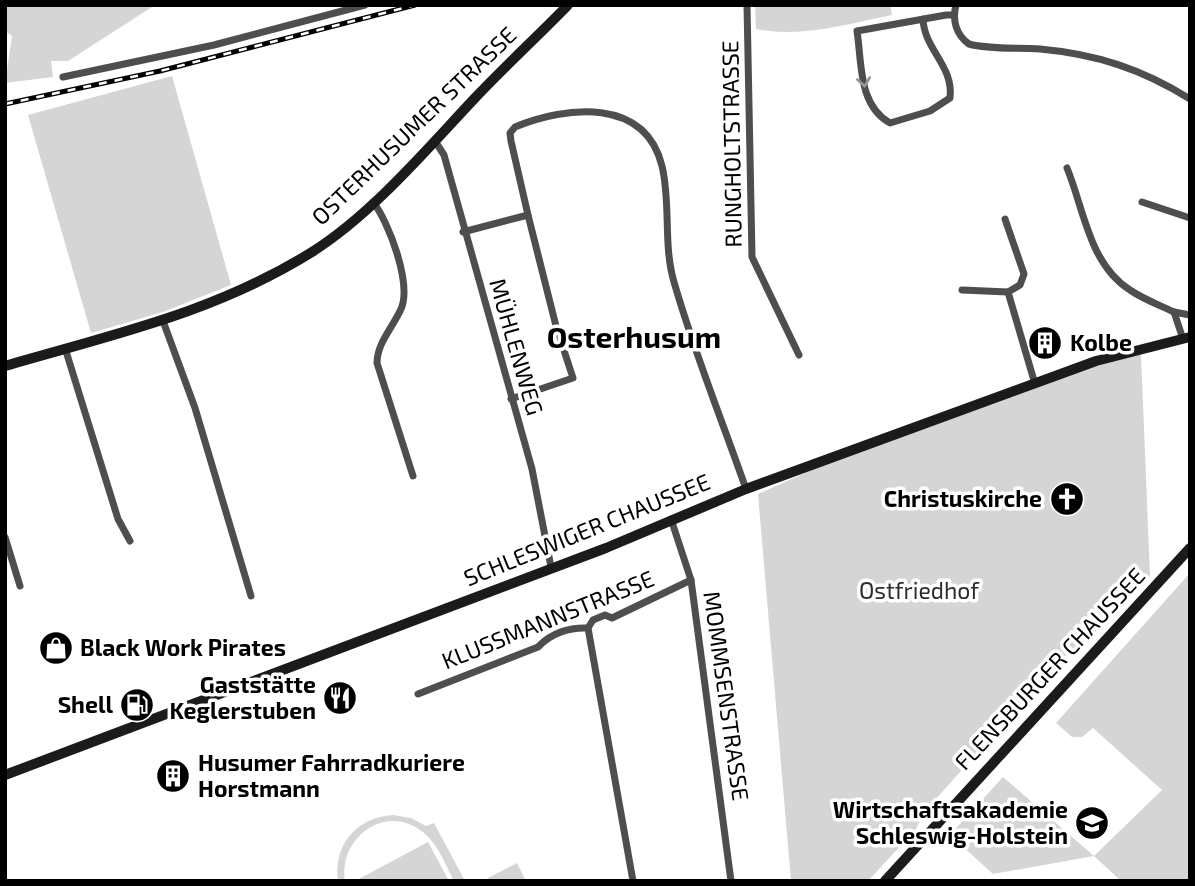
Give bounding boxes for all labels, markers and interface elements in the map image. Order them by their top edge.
street label: OSTERHUSUMER STRASSE [305,20,521,230]
street label: RUNGHOLTSTRASSE [715,40,747,248]
one-way arrow [857,76,872,87]
street label: MÜHLENWEG [484,275,550,418]
district label: Osterhusum [547,318,721,354]
building icon: Kolbe [1026,324,1064,362]
place label: Kolbe [1070,328,1132,356]
street label: SCHLESWIGER CHAUSSEE [459,467,714,591]
church icon: Christuskirche [1048,480,1086,518]
place label: Christuskirche [884,484,1042,512]
street label: FLENSBURGER CHAUSSEE [948,561,1150,775]
street label: KLUSSMANNSTRASSE [437,564,658,674]
park label: Ostfriedhof [859,576,980,604]
street label: MOMMSENSTRASSE [698,589,756,802]
shop icon: Black Work Pirates [37,629,75,667]
place label: Black Work Pirates [80,633,286,661]
place label: Gaststätte Keglerstuben [169,670,316,724]
restaurant icon: Gaststätte Keglerstuben [321,679,359,717]
fuel station icon: Shell [118,686,156,724]
place label: Shell [58,690,113,718]
place label: Husumer Fahrradkuriere Horstmann [198,748,465,802]
building icon: Husumer Fahrradkuriere Horstmann [154,757,192,795]
place label: Wirtschaftsakademie Schleswig-Holstein [833,795,1068,849]
school or university icon: Wirtschaftsakademie Schleswig-Holstein [1073,804,1111,842]

